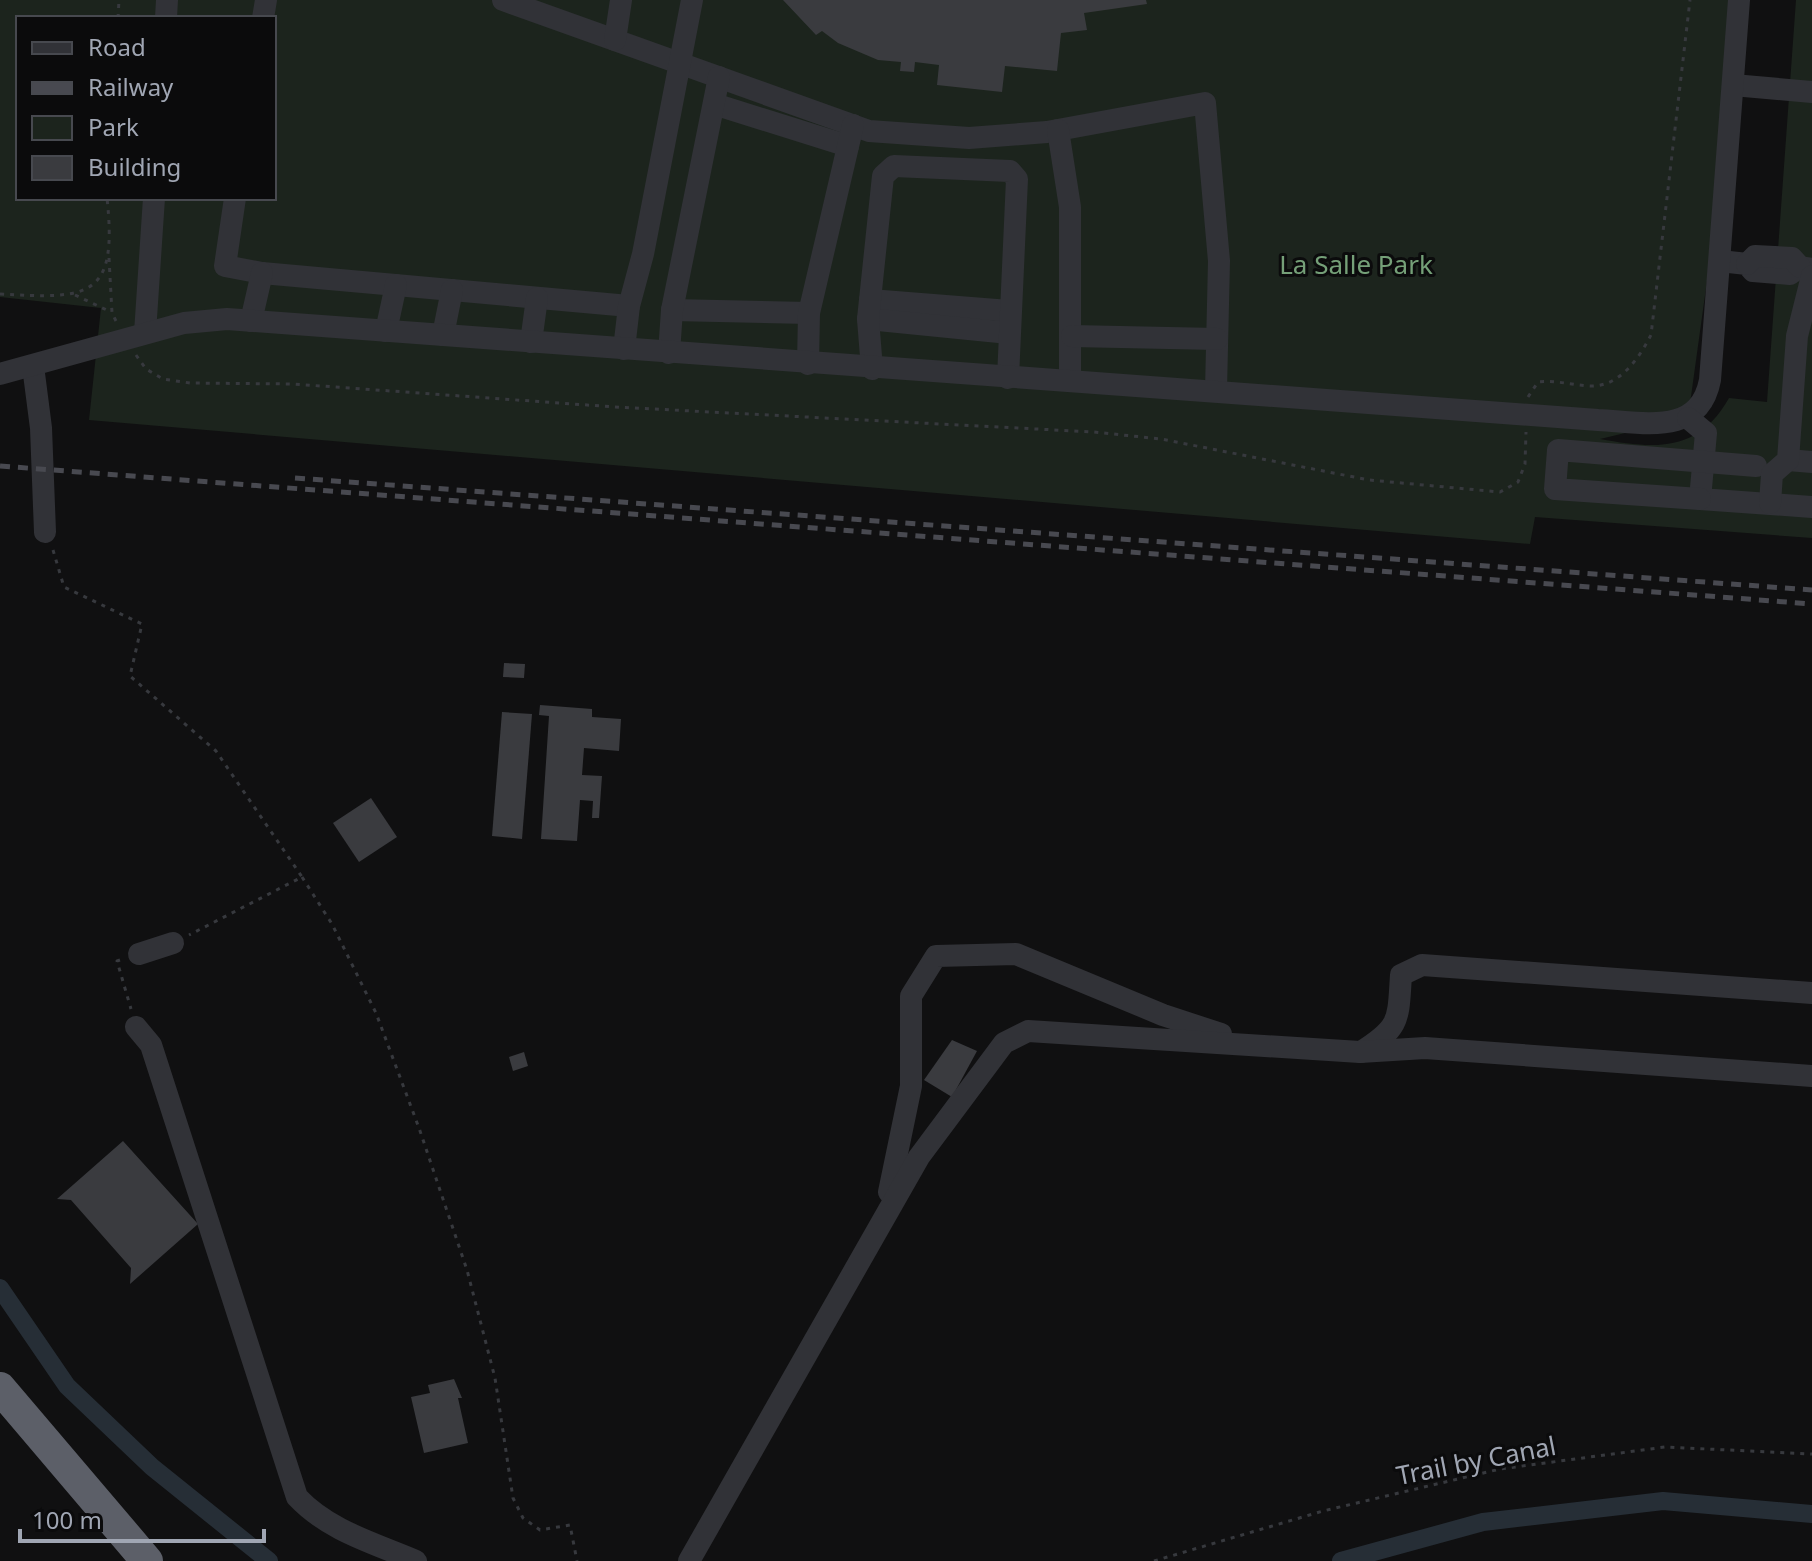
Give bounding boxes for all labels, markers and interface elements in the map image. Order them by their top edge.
legend [16,16,276,200]
text: Road [88,30,146,63]
text: Railway [88,70,174,103]
text: Park [88,110,139,143]
text: Building [88,150,181,183]
park label: La Salle Park [1279,246,1433,282]
street label: Trail by Canal [1393,1427,1559,1493]
scale bar [20,1493,264,1543]
text: 100 m [32,1503,102,1536]

